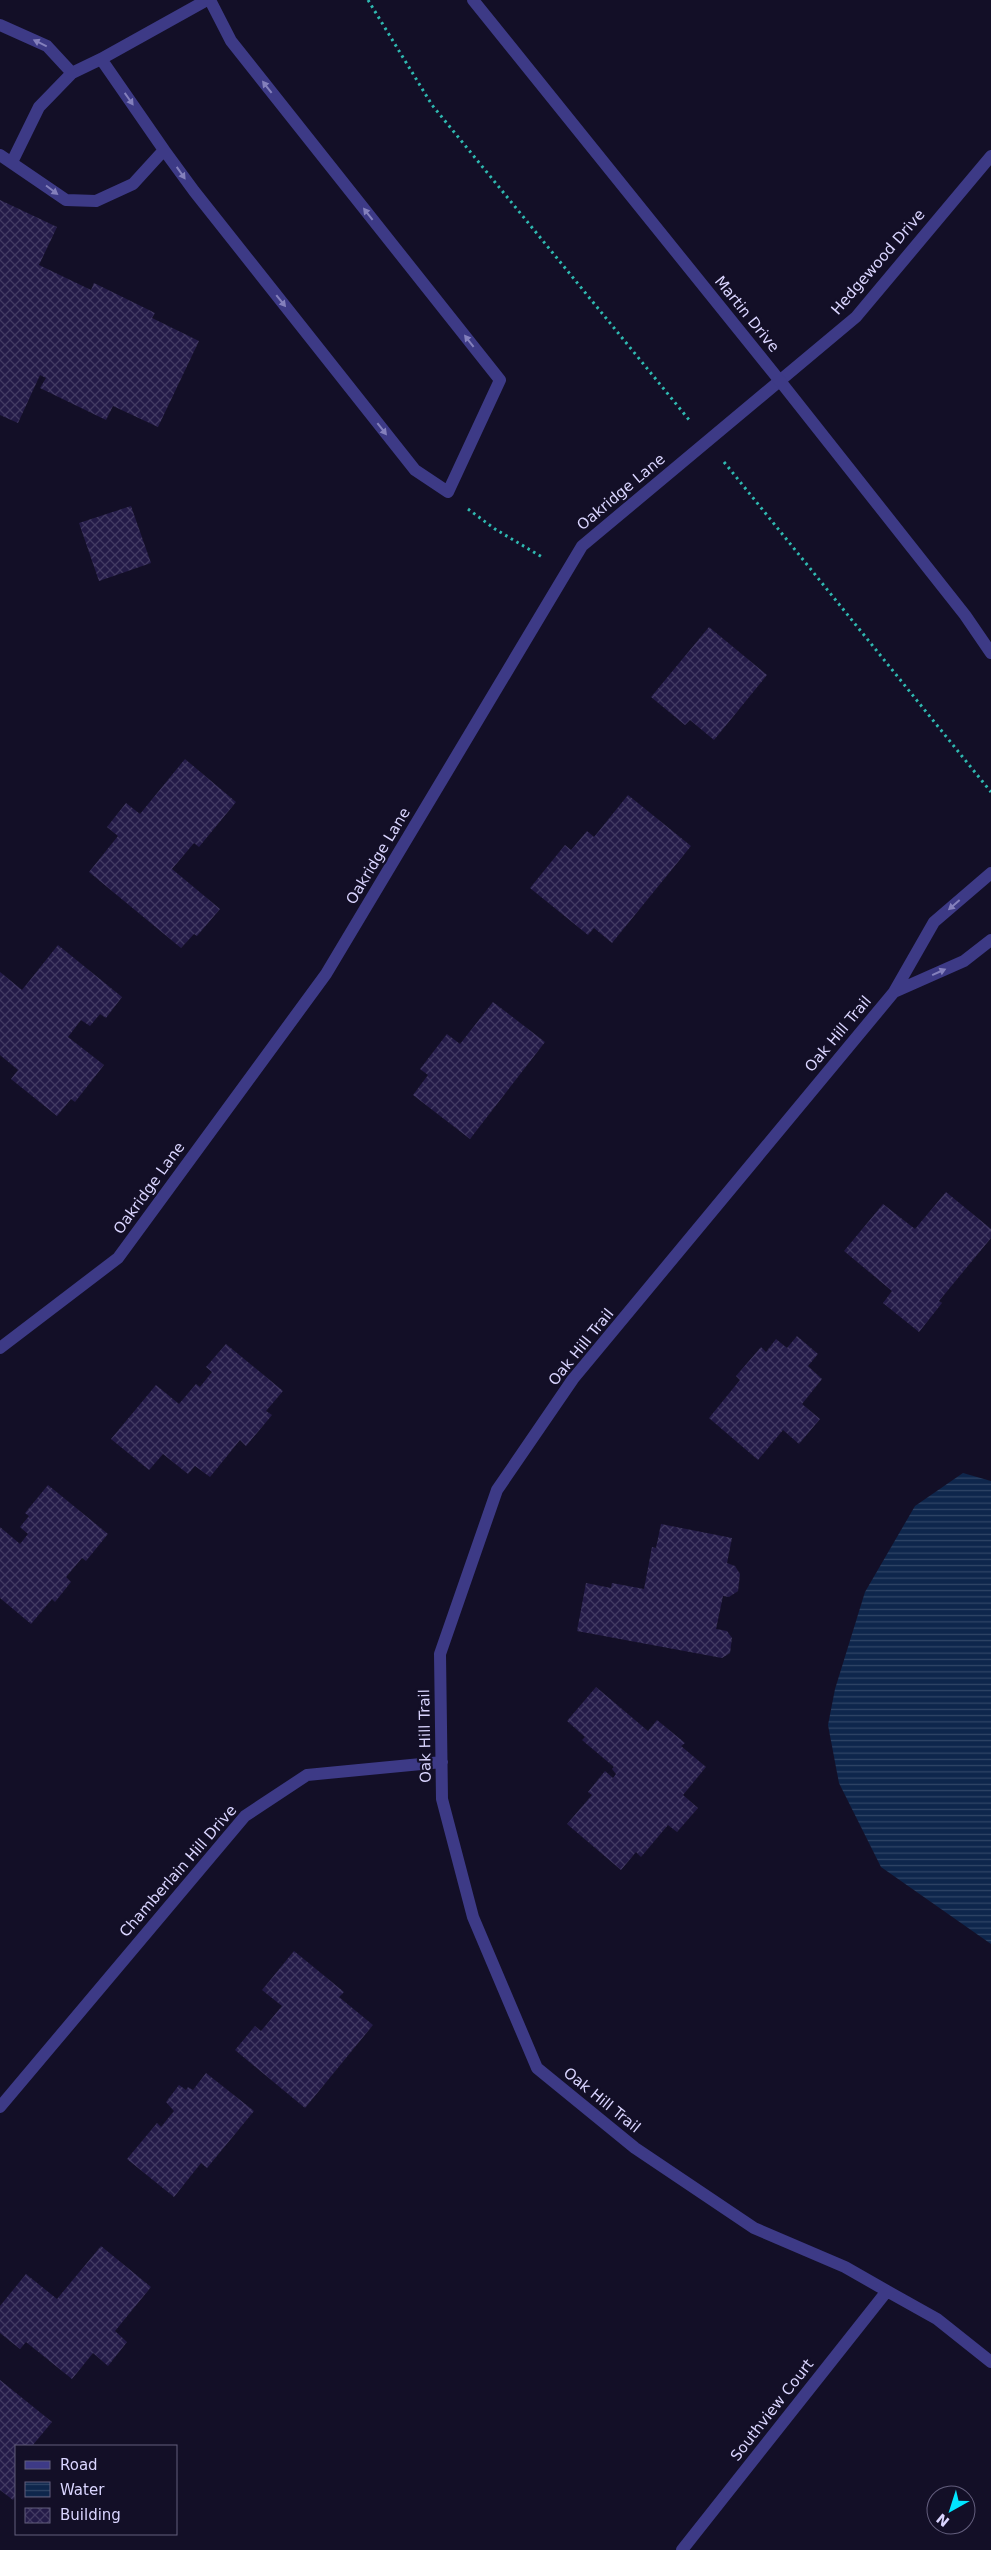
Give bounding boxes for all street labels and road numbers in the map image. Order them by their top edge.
street label: Hedgewood Drive [827,206,929,318]
street label: Martin Drive [711,272,783,356]
street label: Oakridge Lane [573,450,669,534]
street label: Oakridge Lane [342,805,414,907]
street label: Oak Hill Trail [801,992,875,1076]
street label: Oakridge Lane [110,1138,188,1238]
street label: Oak Hill Trail [545,1305,617,1389]
street label: Oak Hill Trail [415,1689,435,1783]
street label: Chamberlain Hill Drive [116,1801,240,1941]
street label: Oak Hill Trail [560,2064,644,2136]
street label: Southview Court [727,2355,817,2464]

